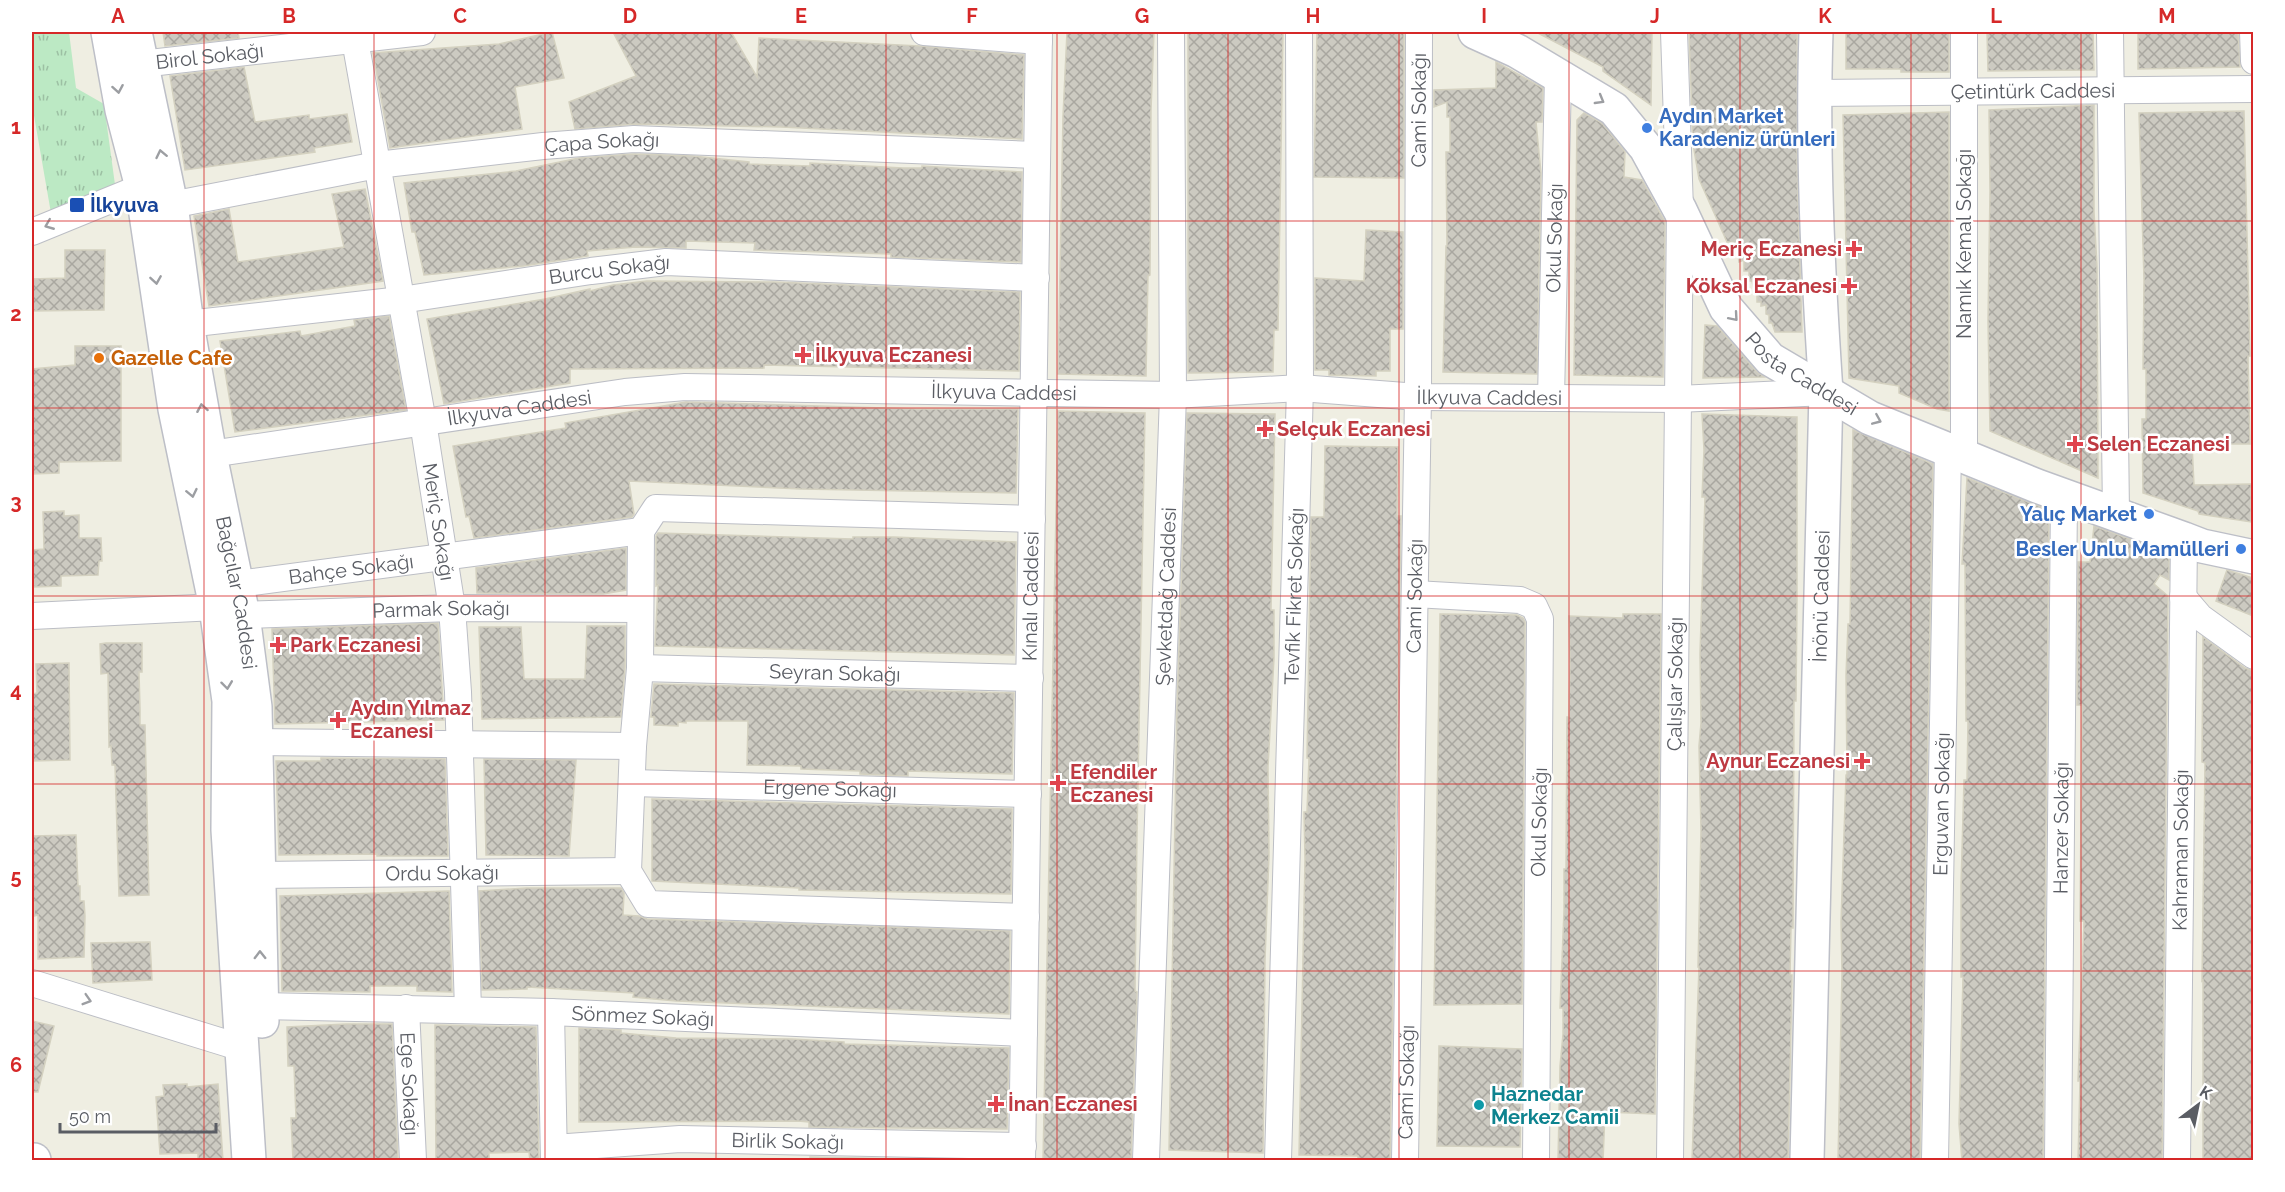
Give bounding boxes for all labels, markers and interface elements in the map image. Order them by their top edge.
text: A [111,4,125,28]
text: B [282,4,296,28]
text: C [453,4,467,28]
text: D [623,4,637,28]
text: E [795,4,807,28]
text: F [966,4,978,28]
text: G [1135,4,1149,28]
text: H [1306,4,1320,28]
text: I [1481,4,1487,28]
text: J [1650,4,1660,28]
text: K [1818,4,1832,28]
text: L [1990,4,2002,28]
text: M [2158,4,2176,28]
street label: Birol Sokağı [154,38,265,74]
street label: Cami Sokağı [1407,53,1431,168]
street label: Çetintürk Caddesi [1951,78,2115,104]
one-way arrow [111,84,124,94]
one-way arrow [1594,93,1604,105]
place label: Aydın Market Karadeniz ürünleri [1659,104,1835,151]
text: 1 [11,115,21,139]
marker: Aydın Market Karadeniz ürünleri [1640,121,1654,135]
street label: Çapa Sokağı [544,127,660,158]
one-way arrow [155,149,168,159]
street label: Namık Kemal Sokağı [1952,149,1976,339]
street label: Okul Sokağı [1541,183,1568,293]
place label: İlkyuva [90,193,159,217]
marker: İlkyuva [68,196,86,214]
one-way arrow [44,218,55,230]
place label: Meriç Eczanesi [1701,237,1842,261]
marker: Meriç Eczanesi [1847,242,1861,256]
street label: Burcu Sokağı [547,250,671,289]
place label: Köksal Eczanesi [1686,274,1837,298]
one-way arrow [149,276,161,285]
marker: Köksal Eczanesi [1842,279,1856,293]
text: 2 [10,302,22,326]
one-way arrow [1727,310,1738,321]
street label: Posta Caddesi [1740,327,1862,420]
place label: İlkyuva Eczanesi [815,343,972,367]
place label: Gazelle Cafe [111,346,233,370]
marker: İlkyuva Eczanesi [796,348,810,362]
marker: Gazelle Cafe [92,351,106,365]
street label: İlkyuva Caddesi [931,378,1077,405]
street label: İlkyuva Caddesi [1416,384,1562,410]
street label: İlkyuva Caddesi [445,385,593,430]
one-way arrow [196,404,209,414]
one-way arrow [1870,413,1881,425]
place label: Selçuk Eczanesi [1277,417,1431,441]
marker: Selçuk Eczanesi [1258,422,1272,436]
place label: Selen Eczanesi [2087,432,2230,456]
marker: Selen Eczanesi [2068,437,2082,451]
street label: Meriç Sokağı [418,461,460,582]
one-way arrow [185,488,198,498]
text: 3 [10,490,22,514]
place label: Yalıç Market [2020,502,2137,526]
street label: Şevketdağ Caddesi [1151,507,1181,686]
street label: Tevfik Fikret Sokağı [1280,507,1309,685]
marker: Yalıç Market [2142,507,2156,521]
street label: Bağcılar Caddesi [211,514,262,671]
street label: İnönü Caddesi [1806,530,1835,663]
street label: Kınalı Caddesi [1018,531,1043,661]
place label: Besler Unlu Mamülleri [2016,537,2229,561]
street label: Cami Sokağı [1402,538,1428,654]
marker: Besler Unlu Mamülleri [2234,542,2248,556]
street label: Bahçe Sokağı [287,549,415,589]
street label: Parmak Sokağı [372,596,510,623]
street label: Çalışlar Sokağı [1662,617,1688,751]
place label: Park Eczanesi [290,633,421,657]
marker: Park Eczanesi [271,638,285,652]
street label: Seyran Sokağı [769,659,901,687]
text: 4 [10,678,22,702]
one-way arrow [220,680,232,689]
place label: Aydın Yılmaz Eczanesi [350,696,471,743]
marker: Aydın Yılmaz Eczanesi [331,713,345,727]
street label: Erguvan Sokağı [1928,732,1955,876]
place label: Aynur Eczanesi [1706,749,1850,773]
marker: Aynur Eczanesi [1855,754,1869,768]
place label: Efendiler Eczanesi [1070,760,1157,807]
street label: Hanzer Sokağı [2048,762,2074,894]
street label: Okul Sokağı [1526,767,1552,877]
street label: Kahraman Sokağı [2168,769,2193,931]
street label: Ergene Sokağı [763,775,897,802]
marker: Efendiler Eczanesi [1051,776,1065,790]
street label: Ordu Sokağı [385,860,499,886]
text: 5 [10,865,22,889]
one-way arrow [254,951,266,960]
one-way arrow [81,993,92,1005]
street label: Sönmez Sokağı [571,1001,715,1031]
street label: Cami Sokağı [1393,1024,1419,1140]
street label: Ege Sokağı [395,1032,424,1136]
text: 6 [10,1053,22,1077]
north arrow [2168,1075,2228,1135]
place label: Haznedar Merkez Camii [1491,1082,1619,1129]
text: K [2196,1082,2216,1104]
place label: İnan Eczanesi [1008,1092,1138,1116]
scale bar [60,1096,216,1134]
marker: İnan Eczanesi [989,1097,1003,1111]
marker: Haznedar Merkez Camii [1472,1098,1486,1112]
text: 50 m [69,1106,111,1127]
street label: Birlik Sokağı [731,1128,844,1154]

